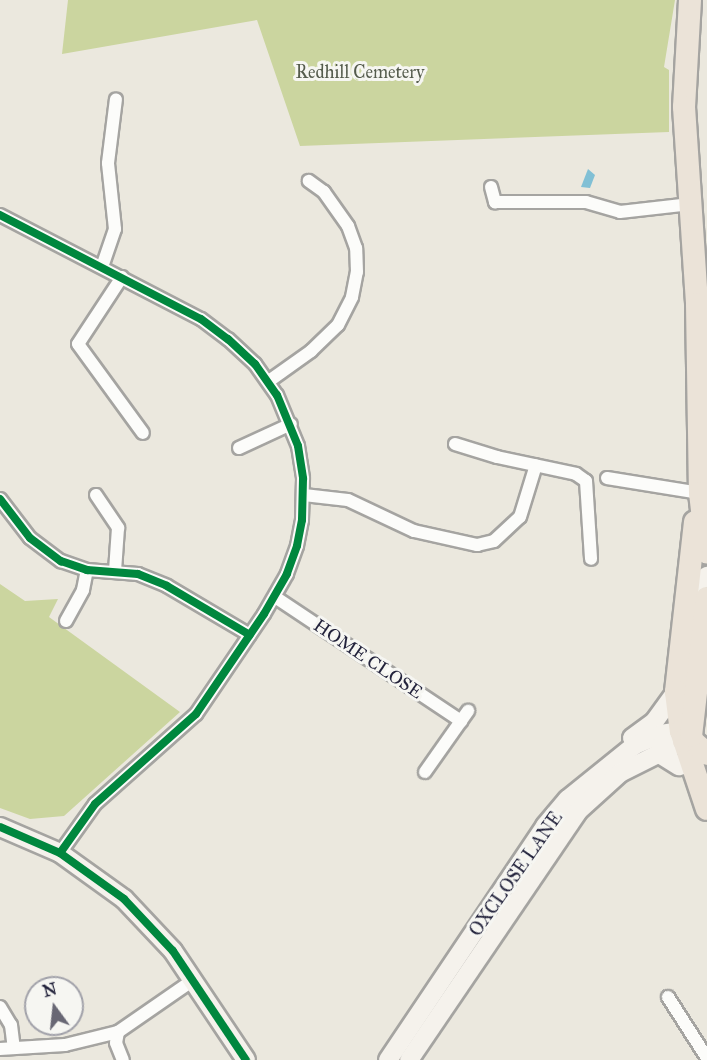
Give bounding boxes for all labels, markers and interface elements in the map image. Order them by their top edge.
park label: Redhill Cemetery [295,61,425,83]
street label: HOME CLOSE [309,615,427,703]
street label: OXCLOSE LANE [465,807,567,941]
north arrow [24,976,84,1036]
text: N [41,979,59,1001]

